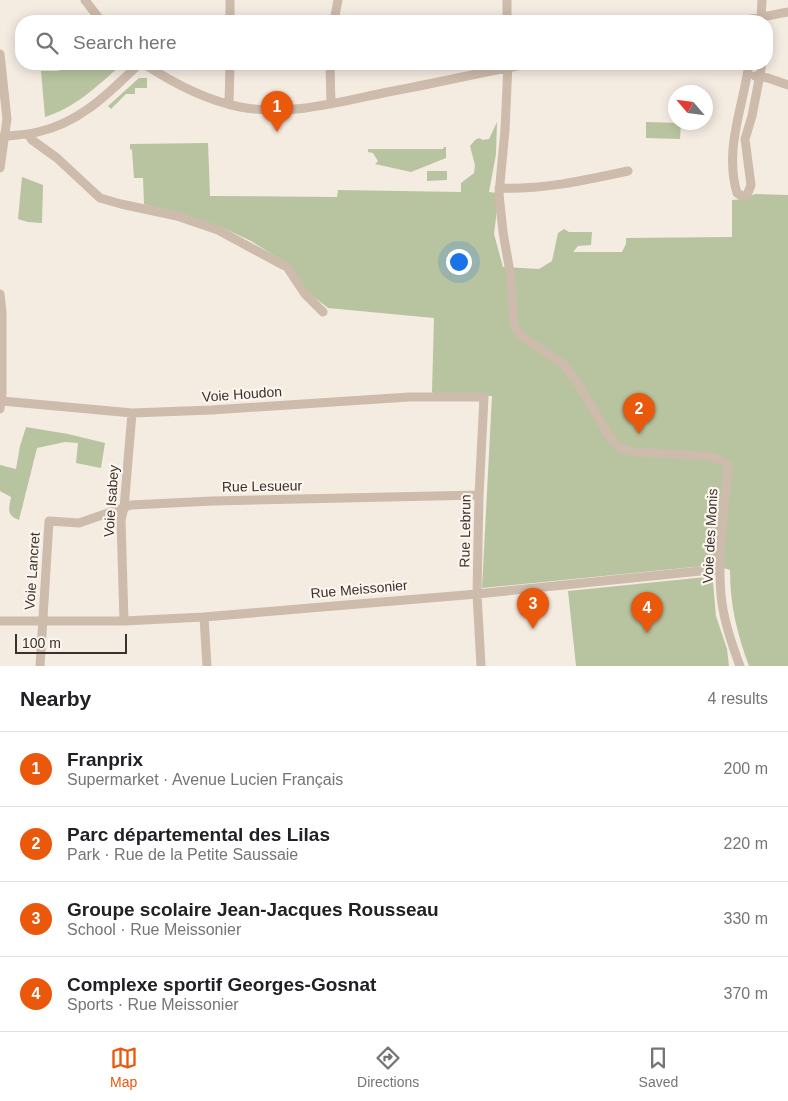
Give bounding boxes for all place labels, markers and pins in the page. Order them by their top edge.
pin: 1 [261,91,293,132]
pin: 2 [623,393,655,434]
pin: 3 [517,588,549,629]
pin: 4 [631,592,663,633]

